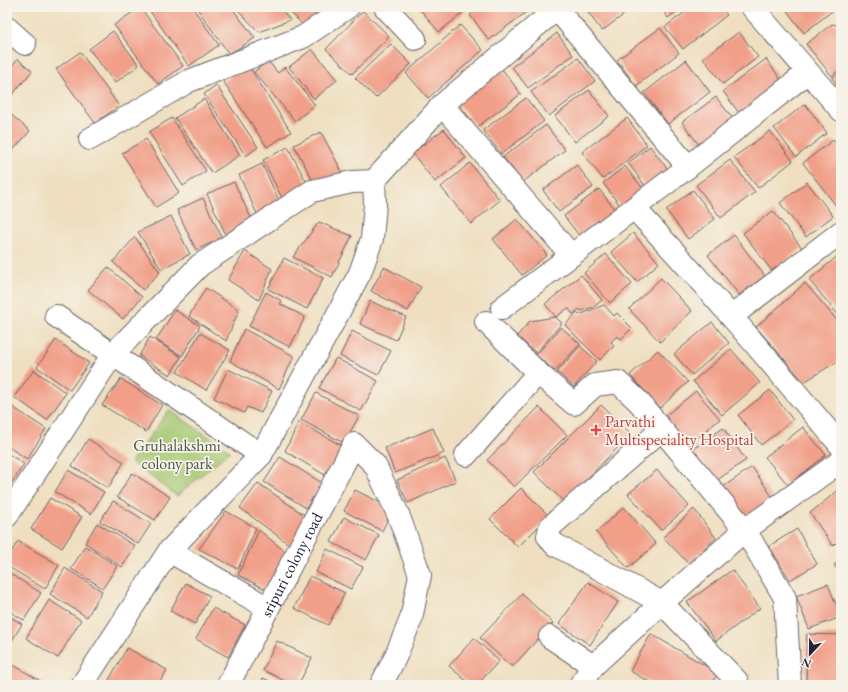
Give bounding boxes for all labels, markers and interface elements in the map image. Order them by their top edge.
place label: Parvathi Multispeciality Hospital [605,411,754,450]
marker: Parvathi Multispeciality Hospital [590,424,602,436]
park label: Gruhalakshmi colony park [133,435,221,474]
street label: sripuri colony road [256,508,328,620]
north arrow [790,634,830,674]
text: N [799,655,813,671]

